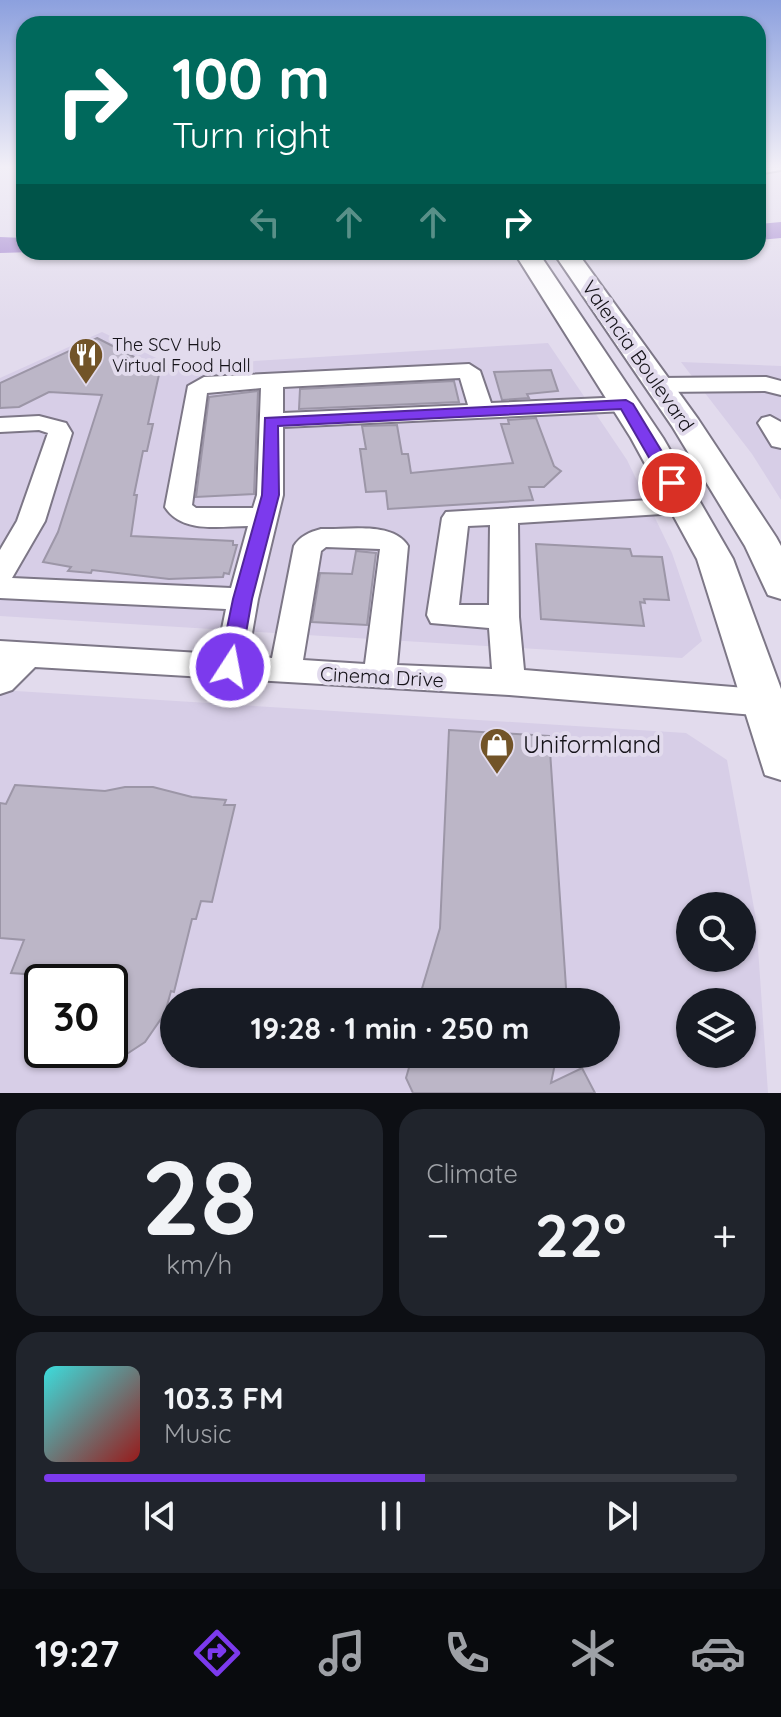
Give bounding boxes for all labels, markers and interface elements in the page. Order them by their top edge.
text: 100 m [172,43,330,113]
icon: right [40,48,144,152]
text: Turn right [172,112,331,157]
icon: left [243,200,287,244]
icon: ahead [327,200,371,244]
icon: ahead [411,200,455,244]
icon: right [495,200,539,244]
street label: Valencia Boulevard [577,275,700,436]
place label: The SCV Hub Virtual Food Hall [112,333,251,377]
restaurant icon: The SCV Hub Virtual Food Hall [67,336,105,386]
pin [638,449,706,517]
icon: arrive [650,461,694,505]
position arrow [188,625,272,709]
street label: Cinema Drive [319,661,445,692]
shop icon: Uniformland [478,726,516,776]
place label: Uniformland [523,729,661,759]
map controls [676,892,756,1068]
button: search [676,892,756,972]
speed limit sign: 30 [24,964,128,1068]
button: layers [676,988,756,1068]
text: 19:28 · 1 min · 250 m [251,1009,529,1047]
text: 28 [141,1131,257,1261]
text: Climate [427,1157,518,1190]
text: 22° [535,1197,627,1272]
text: − [427,1207,449,1262]
text: + [712,1207,737,1262]
text: km/h [166,1248,232,1281]
text: 103.3 FM [164,1379,284,1417]
text: Music [164,1417,232,1450]
icon: previous [138,1494,182,1538]
icon: pause [369,1494,413,1538]
icon: next [600,1494,644,1538]
icon: directions [189,1625,245,1681]
icon: music [314,1625,370,1681]
icon: phone [439,1625,495,1681]
icon: climate [565,1625,621,1681]
icon: car [690,1625,746,1681]
text: 19:27 [35,1631,119,1676]

